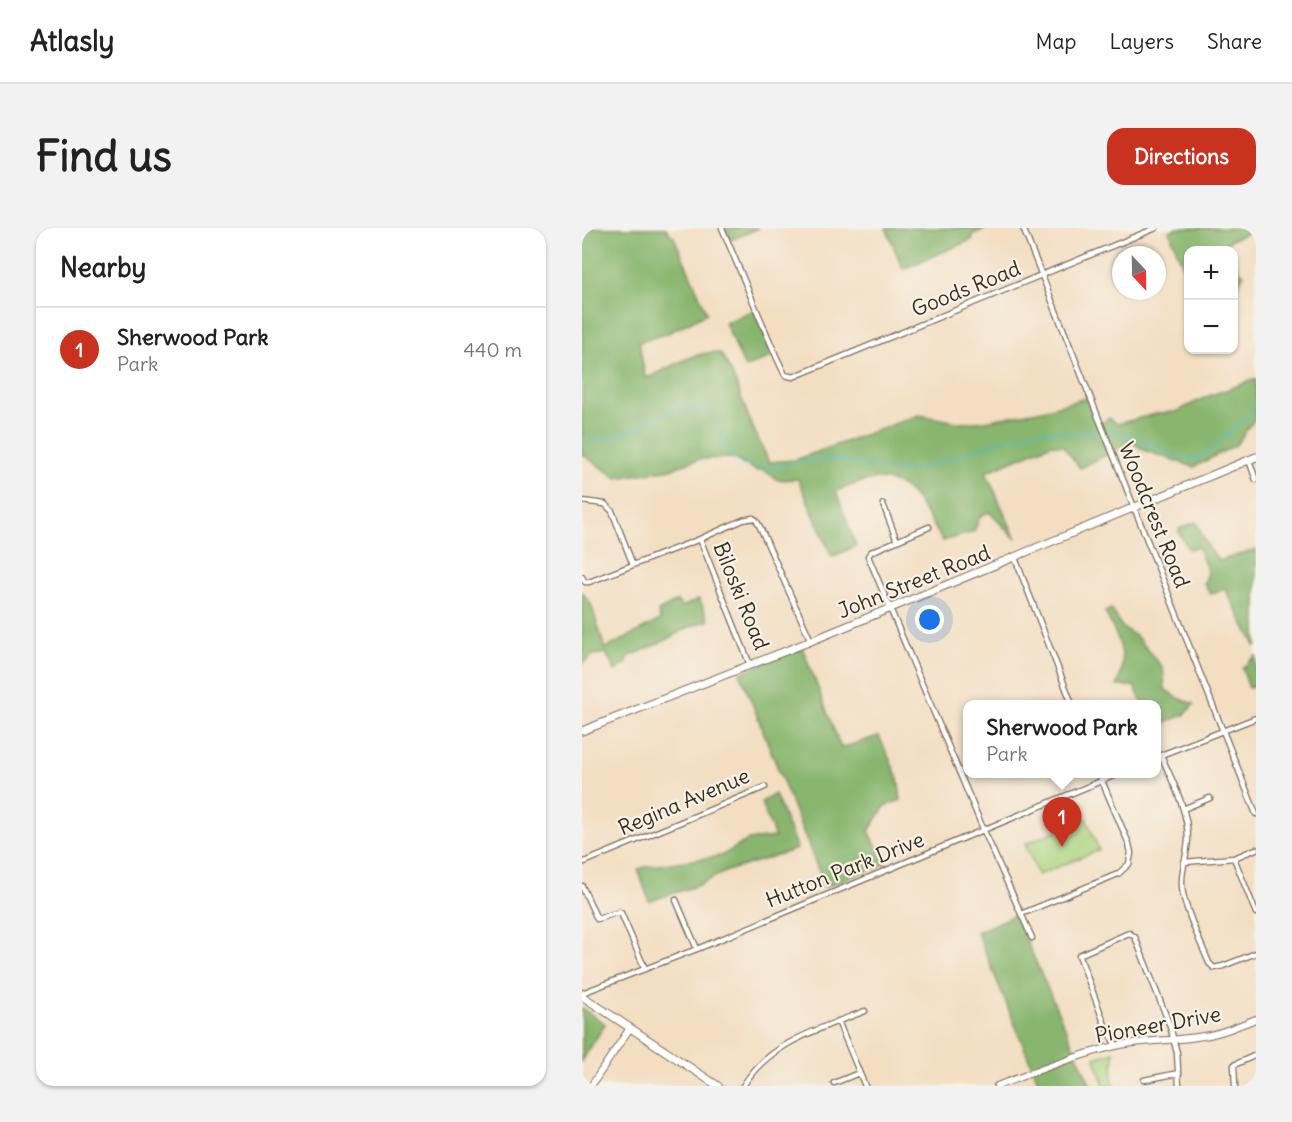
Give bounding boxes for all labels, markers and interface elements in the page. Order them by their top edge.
text: Atlasly [30,23,114,59]
text: Map [1036,28,1076,55]
text: Layers [1109,28,1174,55]
text: Share [1207,28,1262,55]
button: Directions [1107,128,1256,185]
text: Find us [36,130,172,182]
north arrow [1112,246,1166,300]
map controls [1184,246,1238,354]
button: + [1184,246,1238,300]
text: Nearby [60,251,146,284]
street label: Goods Road [907,254,1024,323]
button: − [1184,300,1238,354]
text: Sherwood Park [117,323,268,351]
text: 1 [76,337,83,362]
text: 440 m [463,337,522,362]
text: Park [117,351,158,376]
street label: Woodcrest Road [1113,438,1196,592]
street label: Biloski Road [708,538,775,654]
street label: John Street Road [834,539,994,624]
your location [915,605,944,634]
popup [963,700,1161,778]
text: Sherwood Park [986,713,1138,741]
text: Park [986,741,1028,766]
street label: Regina Avenue [614,762,754,841]
pin: 1 [1042,798,1082,847]
street label: Hutton Park Drive [762,825,928,914]
street label: Pioneer Drive [1093,1000,1223,1049]

